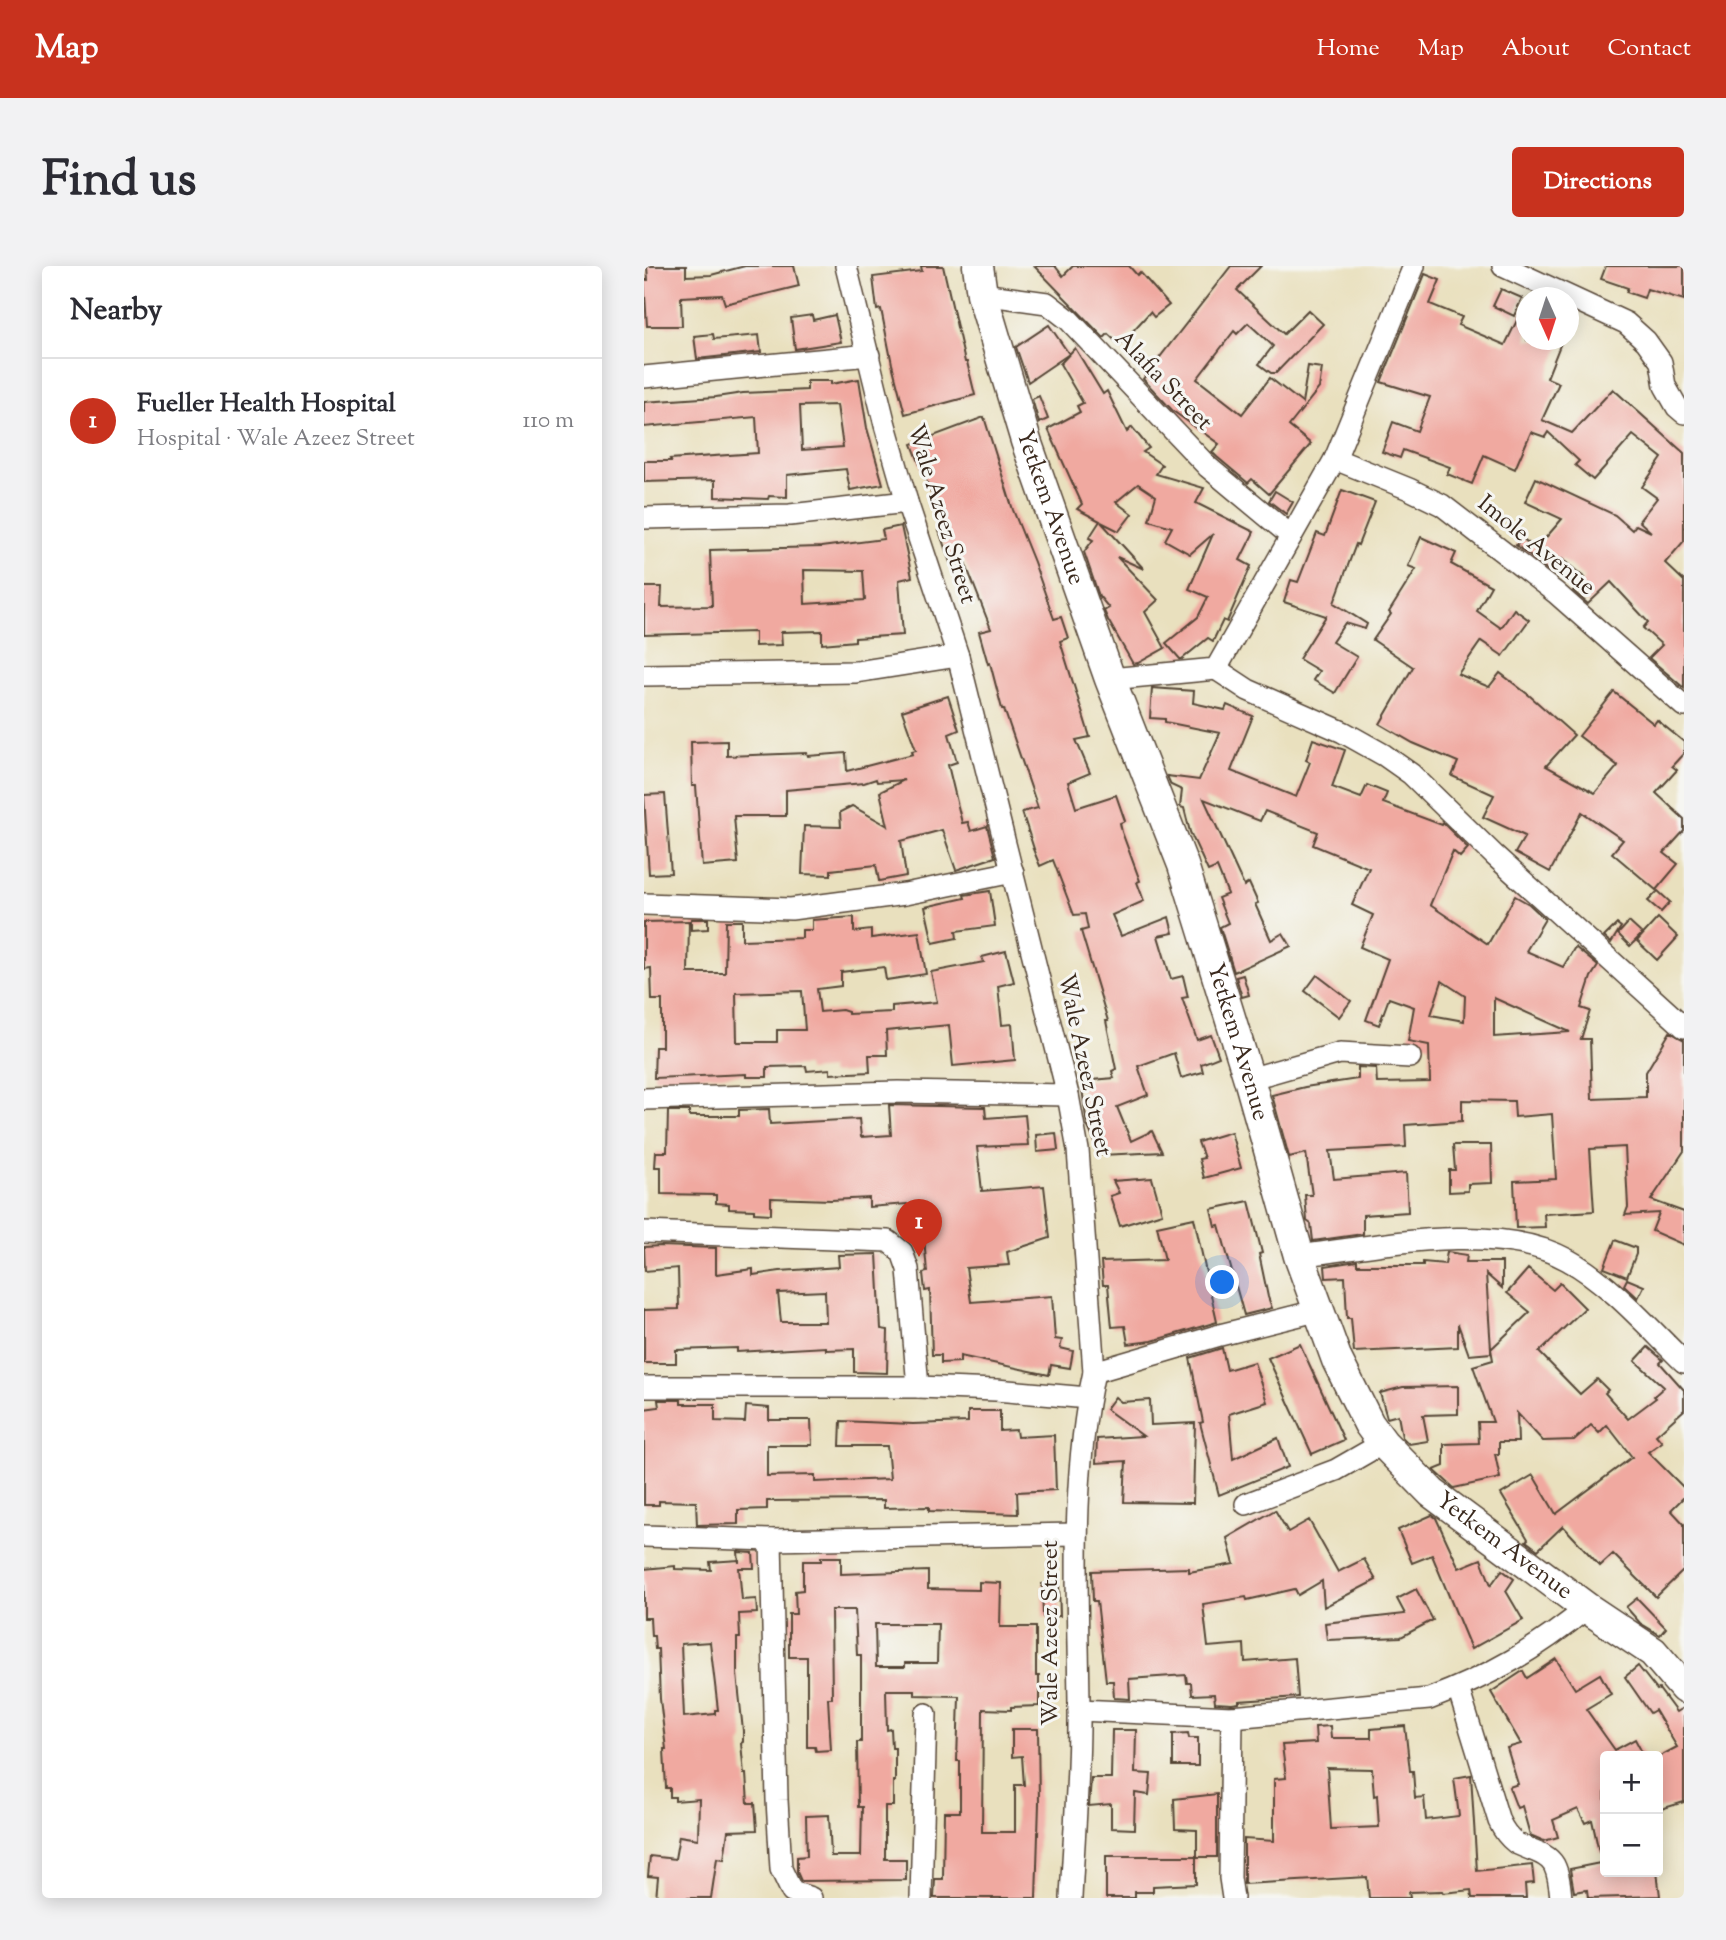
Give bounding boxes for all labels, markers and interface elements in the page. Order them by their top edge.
text: Map [35,25,99,73]
text: Home [1317,32,1380,66]
text: Map [1418,32,1464,66]
text: About [1502,32,1569,66]
text: Contact [1607,32,1691,66]
text: Find us [42,147,196,217]
button: Directions [1512,147,1684,217]
north arrow [1516,287,1579,350]
text: Nearby [70,290,162,333]
street label: Alafia Street [1106,323,1220,439]
text: Fueller Health Hospital [137,386,396,423]
text: 1 [89,405,97,438]
text: 110 m [523,405,574,438]
street label: Wale Azeez Street [898,420,984,608]
text: Hospital · Wale Azeez Street [137,423,415,456]
street label: Yetkem Avenue [1006,425,1093,590]
street label: Imole Avenue [1470,488,1602,604]
street label: Yetkem Avenue [1197,959,1277,1125]
street label: Wale Azeez Street [1048,970,1120,1160]
pin: 1 [896,1199,942,1257]
your location [1205,1265,1239,1299]
street label: Yetkem Avenue [1428,1484,1579,1608]
street label: Wale Azeez Street [1034,1540,1068,1726]
map controls [1600,1751,1663,1877]
button: + [1600,1751,1663,1814]
button: − [1600,1814,1663,1877]

